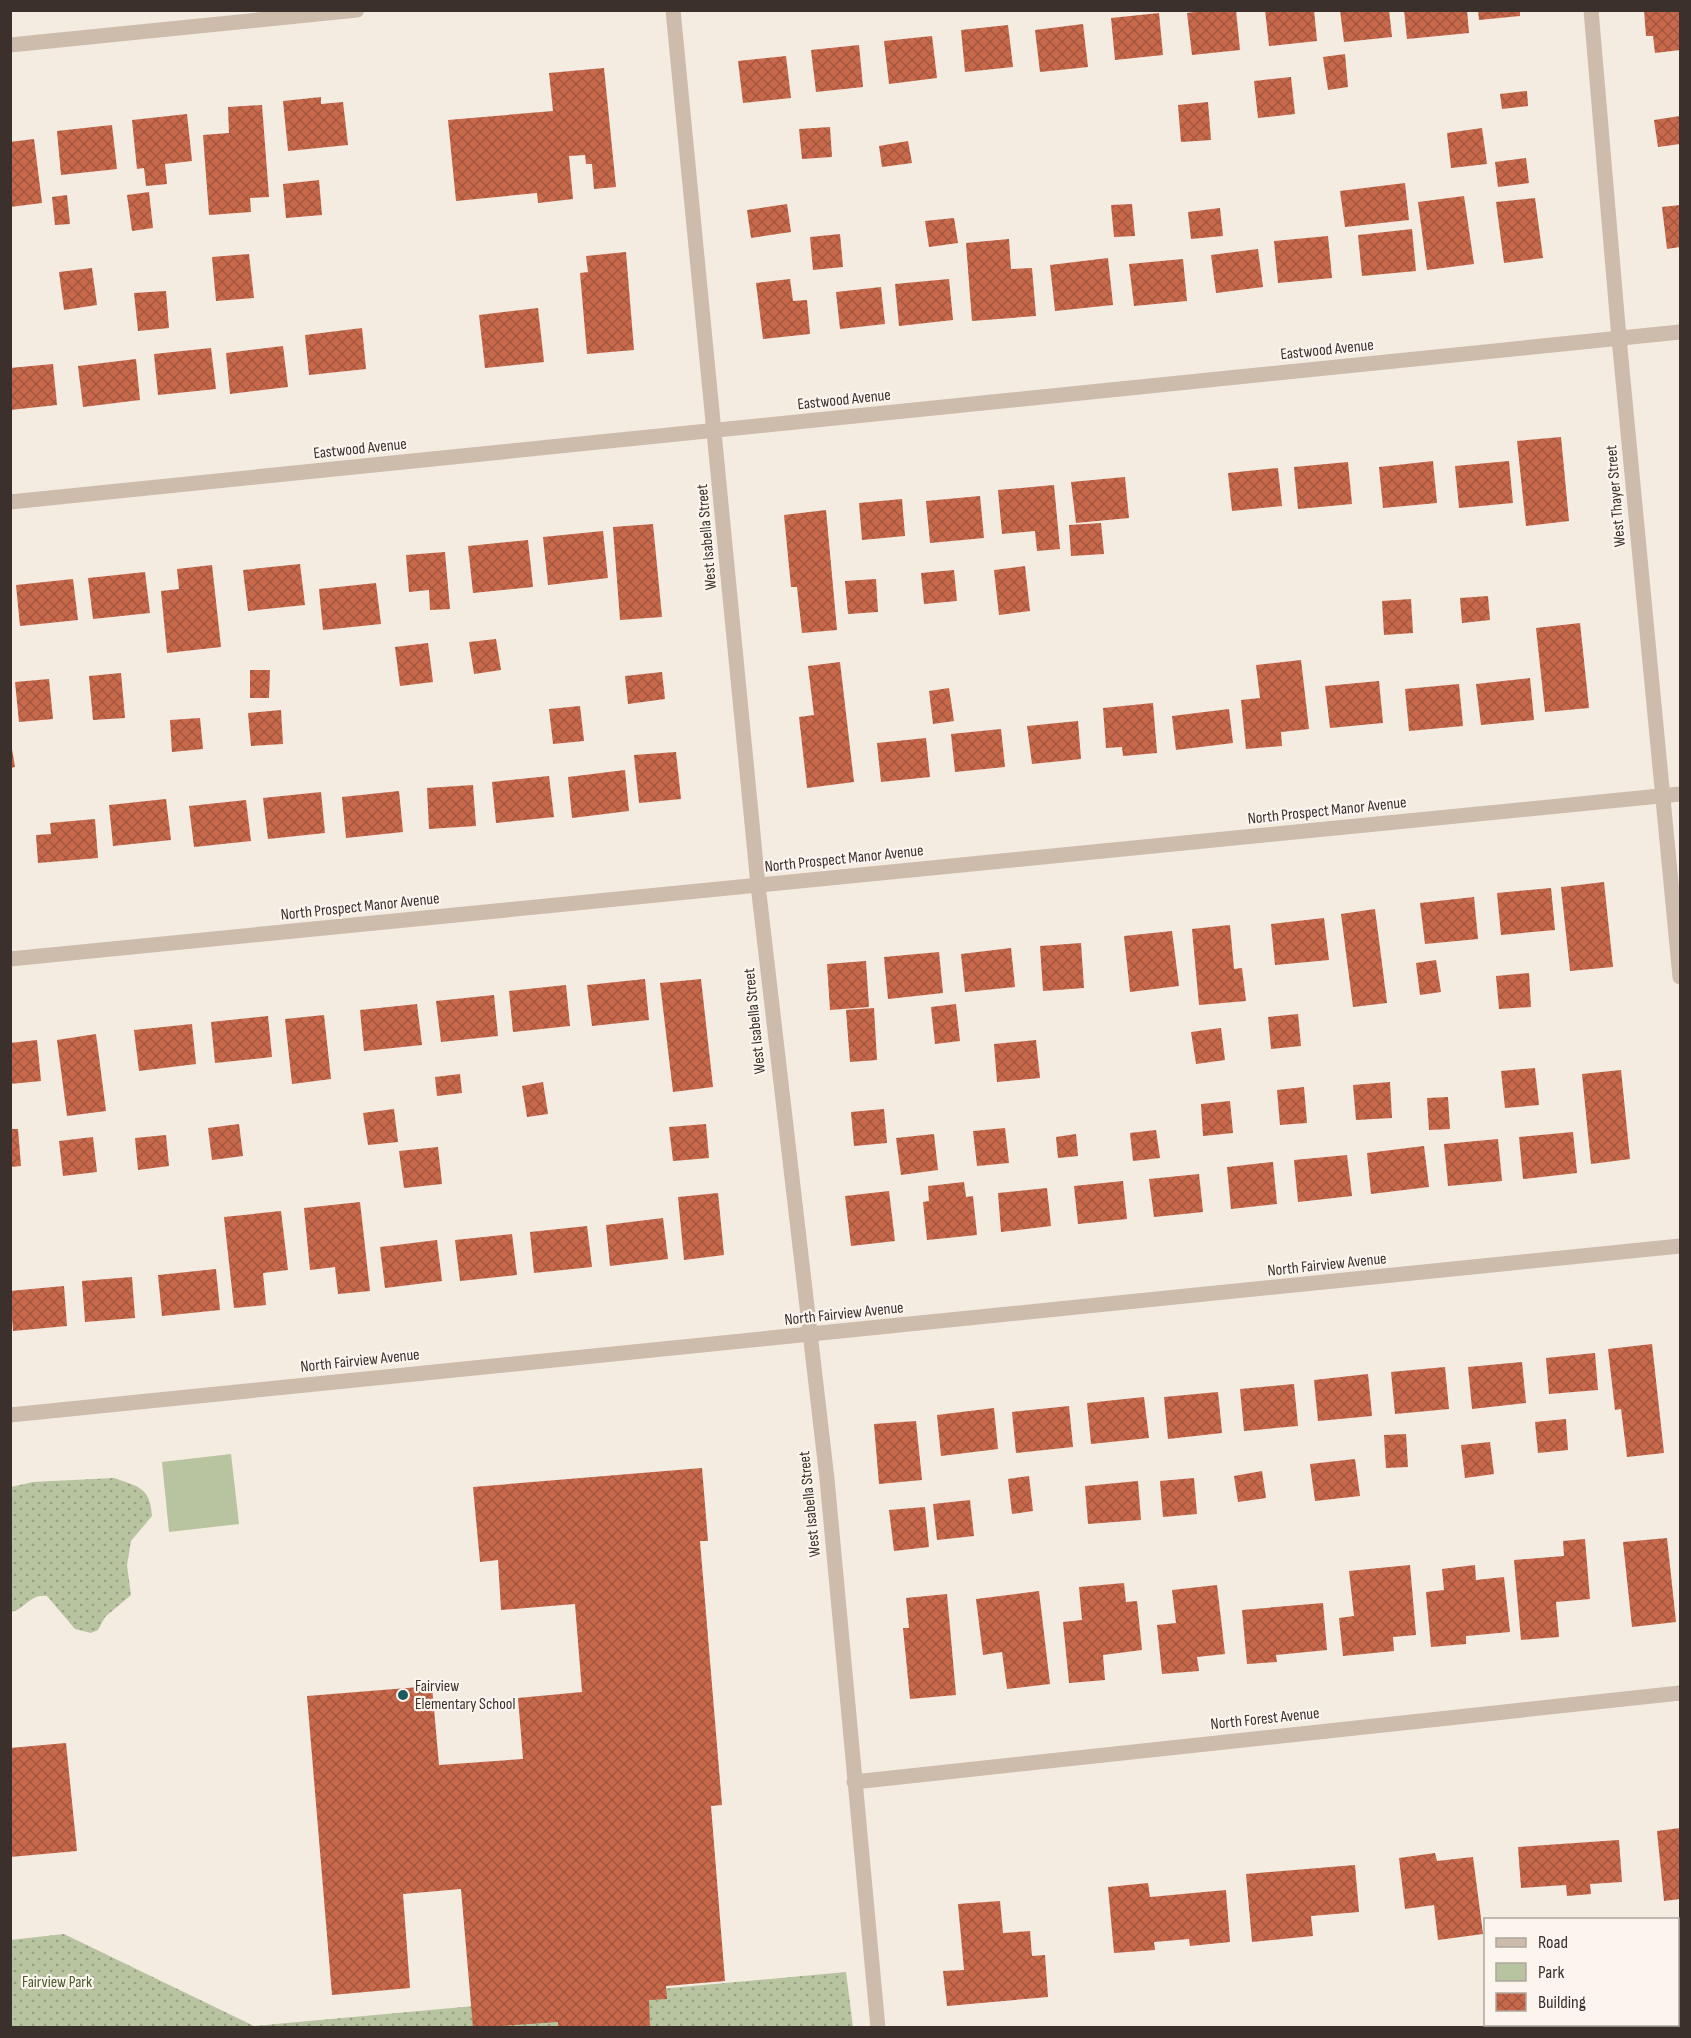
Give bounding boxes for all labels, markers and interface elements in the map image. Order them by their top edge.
street label: Eastwood Avenue [1279,336,1375,364]
street label: Eastwood Avenue [796,386,892,414]
street label: Eastwood Avenue [312,435,408,463]
street label: West Thayer Street [1602,444,1630,548]
street label: West Isabella Street [693,483,721,591]
street label: North Prospect Manor Avenue [1247,793,1407,829]
street label: North Prospect Manor Avenue [764,841,924,877]
street label: North Prospect Manor Avenue [280,889,440,925]
street label: West Isabella Street [740,967,770,1075]
street label: North Fairview Avenue [1266,1249,1388,1281]
street label: North Fairview Avenue [783,1298,905,1330]
street label: North Fairview Avenue [299,1345,421,1377]
street label: West Isabella Street [795,1450,825,1558]
place label: Fairview Elementary School [415,1677,515,1714]
marker: Fairview Elementary School [396,1688,410,1702]
street label: North Forest Avenue [1210,1704,1320,1734]
legend [1484,1918,1679,2026]
text: Road [1538,1932,1568,1953]
text: Park [1538,1962,1564,1983]
park label: Fairview Park [22,1973,92,1992]
text: Building [1538,1992,1586,2013]

